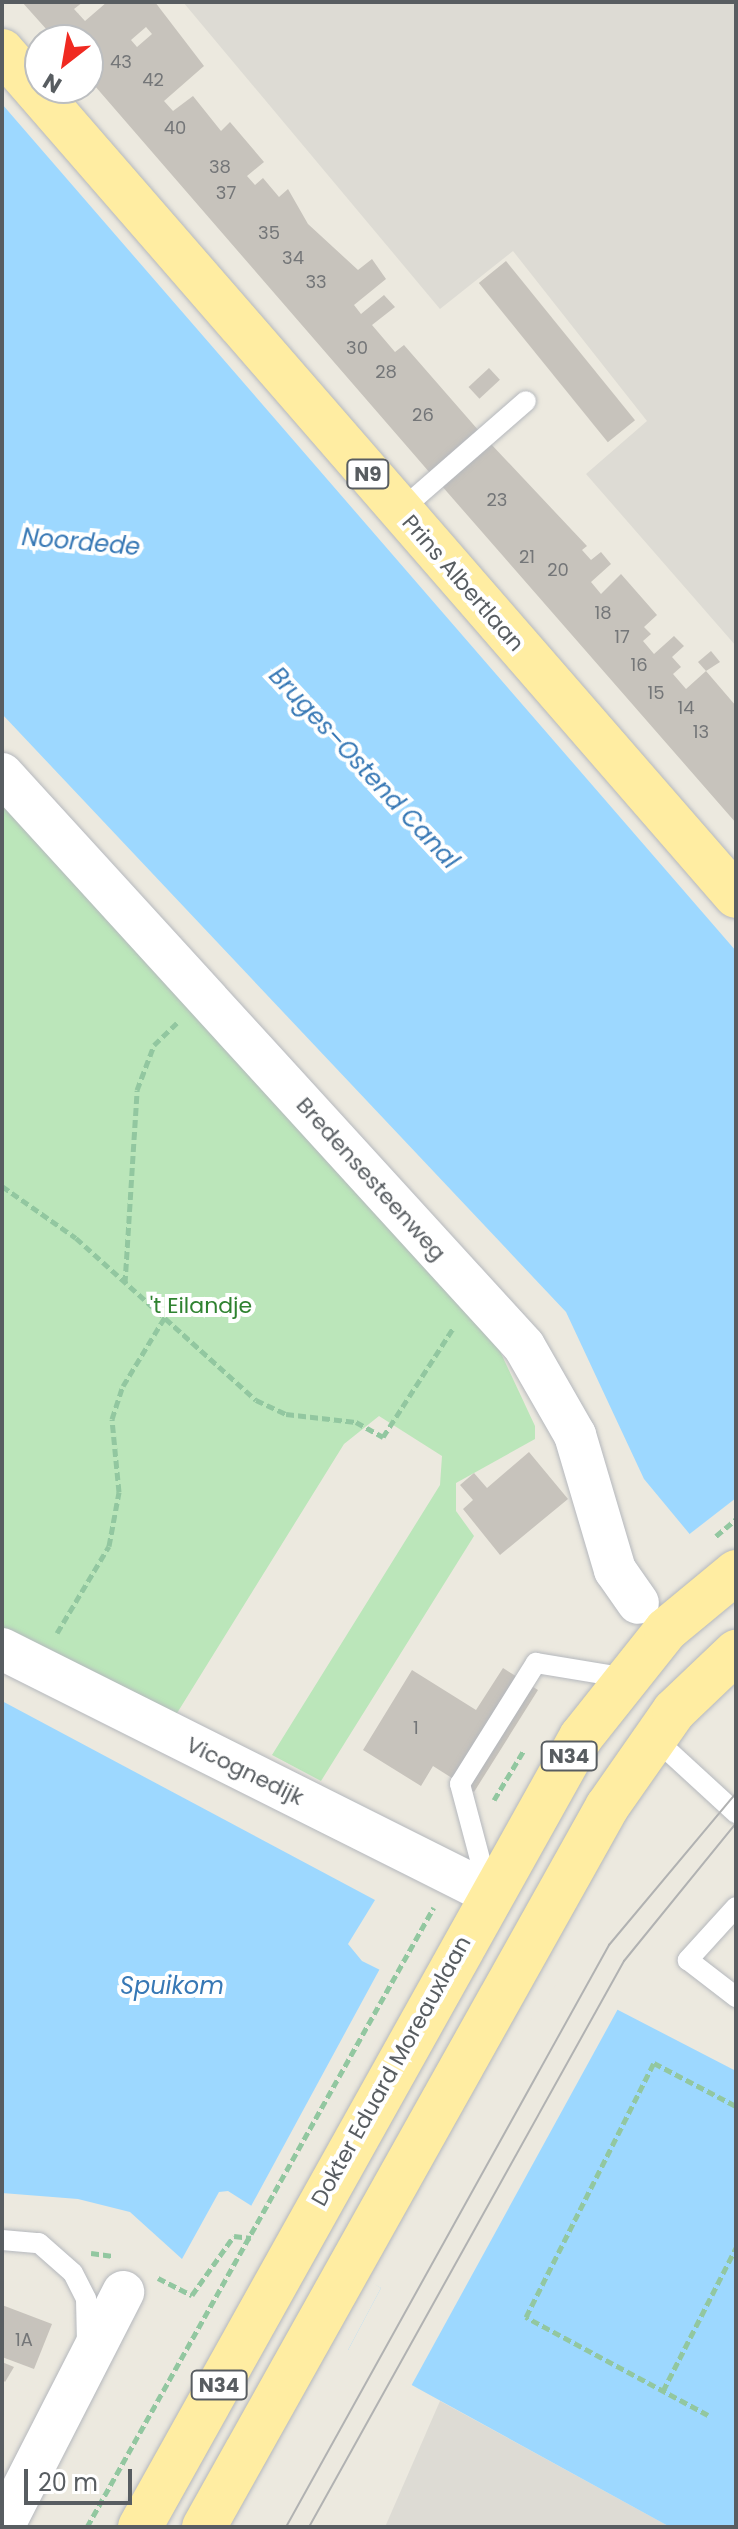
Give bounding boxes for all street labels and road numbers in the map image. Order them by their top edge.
road number: N9 [346,458,390,490]
street label: Prins Albertlaan [397,509,529,657]
street label: Bredensesteenweg [291,1092,451,1266]
street label: Vicognedijk [182,1731,308,1811]
road number: N34 [539,1740,599,1772]
street label: Dokter Eduard Moreauxlaan [306,1932,476,2210]
road number: N34 [189,2369,249,2401]

